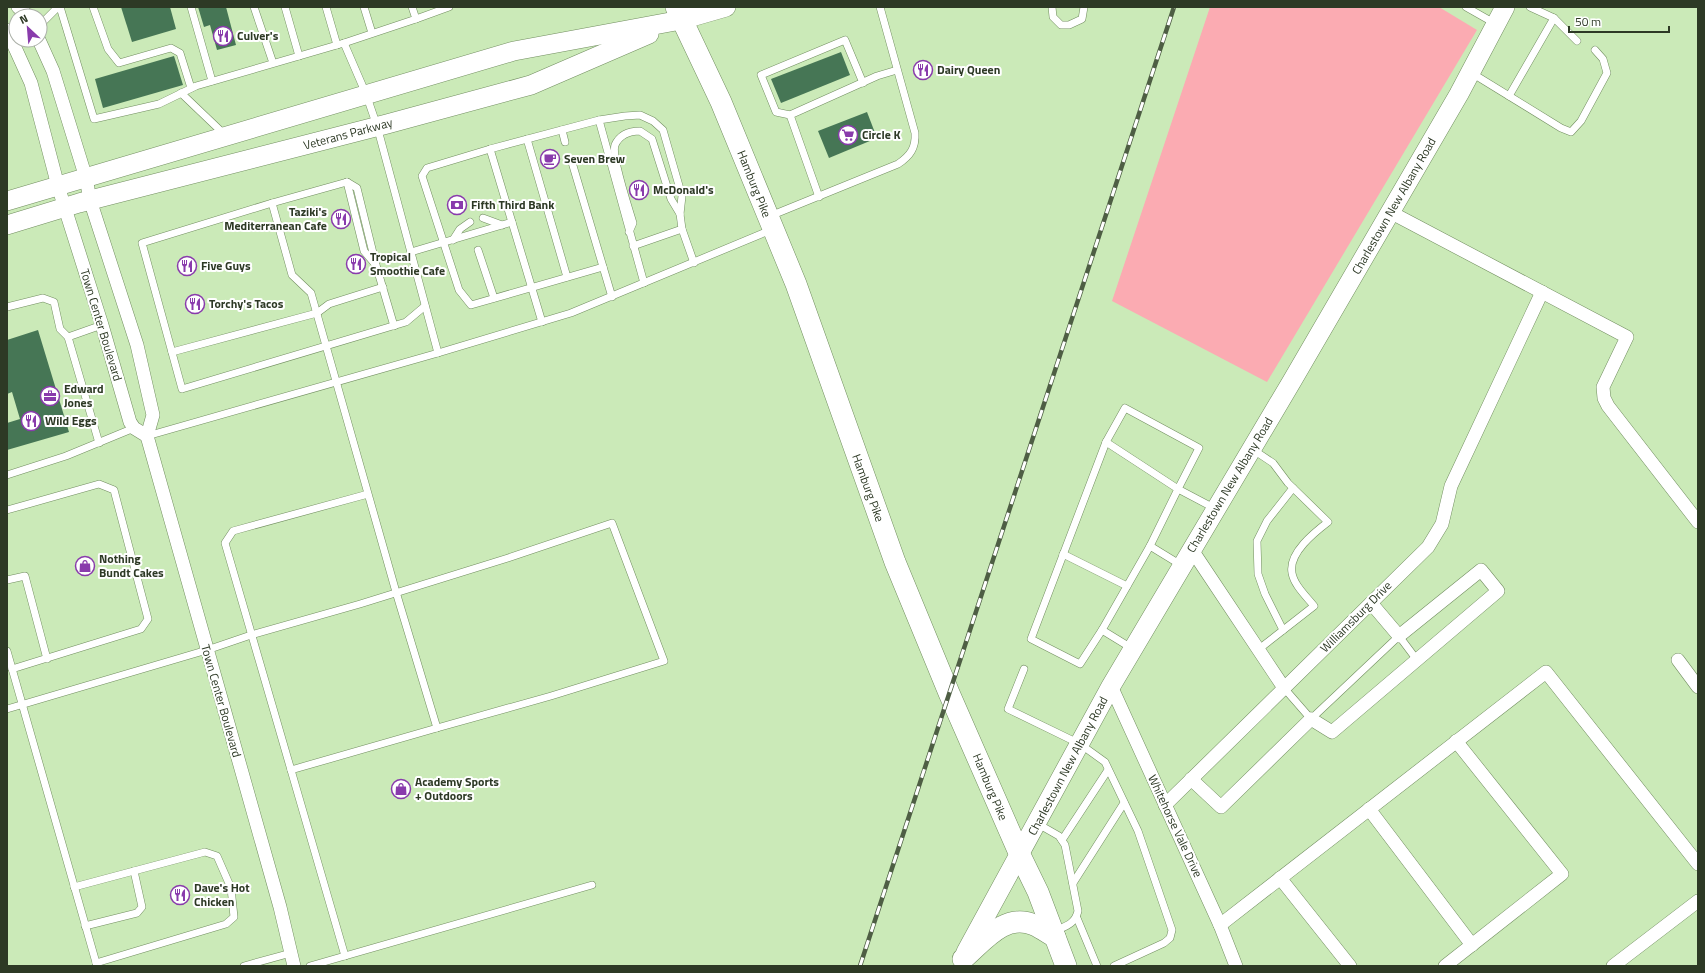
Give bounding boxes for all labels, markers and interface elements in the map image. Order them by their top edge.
north arrow [8,8,48,48]
scale bar [1569,8,1669,34]
text: N [17,10,31,28]
text: 50 m [1575,12,1601,31]
restaurant icon: Culver's [212,25,234,47]
place label: Culver's [237,26,279,45]
restaurant icon: Dairy Queen [912,59,934,81]
place label: Dairy Queen [937,60,1000,79]
street label: Veterans Parkway [301,112,395,155]
supermarket icon: Circle K [837,124,859,146]
place label: Circle K [862,125,901,144]
street label: Charlestown New Albany Road [1347,134,1441,278]
street label: Hamburg Pike [732,147,777,220]
cafe icon: Seven Brew [539,148,561,170]
place label: Seven Brew [564,149,625,168]
restaurant icon: McDonald's [628,179,650,201]
place label: McDonald's [653,180,714,199]
bank icon: Fifth Third Bank [446,194,468,216]
place label: Fifth Third Bank [471,195,555,214]
place label: Taziki's Mediterranean Cafe [224,202,327,235]
restaurant icon: Taziki's Mediterranean Cafe [330,208,352,230]
place label: Tropical Smoothie Cafe [370,247,445,280]
restaurant icon: Tropical Smoothie Cafe [345,253,367,275]
restaurant icon: Five Guys [176,255,198,277]
place label: Five Guys [201,256,251,275]
street label: Town Center Boulevard [75,266,128,383]
restaurant icon: Torchy's Tacos [184,293,206,315]
place label: Torchy's Tacos [209,294,284,313]
place label: Edward Jones [64,379,104,412]
office icon: Edward Jones [39,385,61,407]
restaurant icon: Wild Eggs [20,410,42,432]
place label: Wild Eggs [45,411,97,430]
street label: Charlestown New Albany Road [1181,413,1278,556]
street label: Hamburg Pike [847,451,890,524]
place label: Nothing Bundt Cakes [99,549,164,582]
shop icon: Nothing Bundt Cakes [74,555,96,577]
street label: Williamsburg Drive [1315,576,1396,657]
street label: Town Center Boulevard [196,642,247,759]
street label: Charlestown New Albany Road [1023,693,1112,839]
street label: Hamburg Pike [968,750,1013,823]
street label: Whitehorse Vale Drive [1143,771,1208,880]
place label: Academy Sports + Outdoors [415,772,499,805]
shop icon: Academy Sports + Outdoors [390,778,412,800]
place label: Dave's Hot Chicken [194,878,250,911]
restaurant icon: Dave's Hot Chicken [169,884,191,906]

